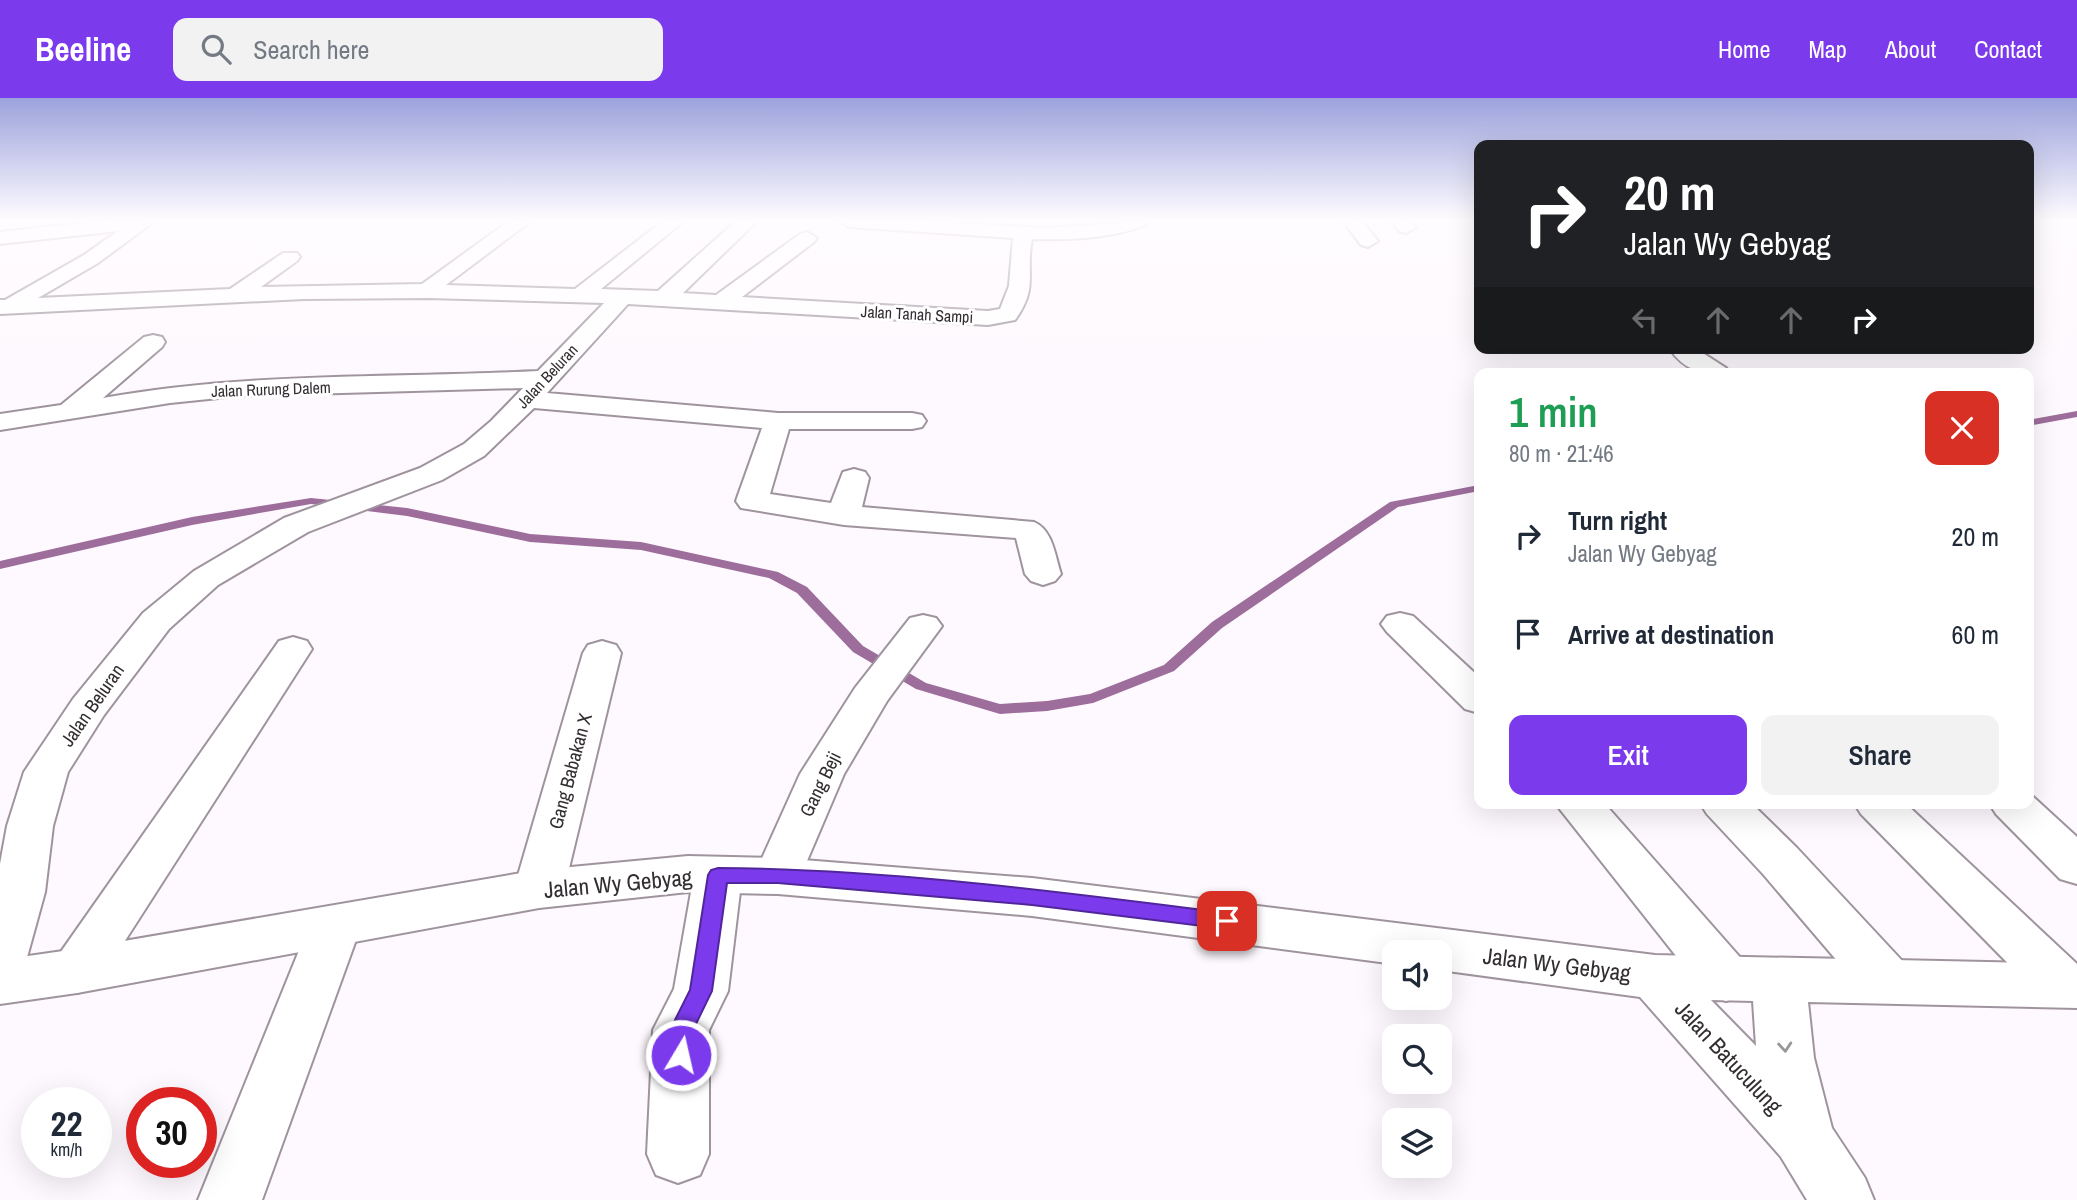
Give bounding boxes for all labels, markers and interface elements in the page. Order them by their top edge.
search box [173,18,663,81]
text: Beeline [35,27,131,71]
icon: search [197,30,235,68]
text: Search here [253,32,369,67]
text: Home [1718,33,1770,65]
text: Map [1808,33,1847,65]
text: About [1885,33,1936,65]
text: Contact [1974,33,2042,65]
text: 20 m [1624,159,1716,225]
icon: right [1509,168,1600,259]
text: Jalan Wy Gebyag [1624,222,1831,265]
street label: Jalan Tanah Sampi [860,300,974,328]
icon: left [1626,301,1664,339]
icon: ahead [1699,301,1737,339]
icon: ahead [1772,301,1810,339]
icon: right [1845,301,1883,339]
street label: Jalan Beluran [512,339,582,413]
street label: Jalan Rurung Dalem [211,376,331,402]
text: 1 min [1509,384,1598,440]
button: close [1925,391,1999,465]
text: 80 m · 21:46 [1509,438,1614,469]
text: Turn right [1568,503,1667,538]
icon: right [1509,517,1547,555]
text: 20 m [1952,519,1999,554]
text: Jalan Wy Gebyag [1568,538,1717,569]
icon: arrive [1509,615,1547,653]
text: Arrive at destination [1568,617,1774,652]
text: 60 m [1952,617,1999,652]
street label: Jalan Beluran [54,659,130,751]
street label: Gang Babakan X [542,710,598,832]
button: Exit [1509,715,1747,795]
button: Share [1761,715,1999,795]
street label: Gang Beji [793,747,847,821]
street label: Jalan Wy Gebyag [543,861,694,905]
pin [1197,891,1257,951]
icon: arrive [1208,902,1246,940]
map controls [1382,940,1452,1178]
button: sound [1382,940,1452,1010]
street label: Jalan Wy Gebyag [1481,940,1633,989]
street label: Jalan Batuculung [1668,994,1790,1121]
position arrow [644,1018,718,1092]
button: search [1382,1024,1452,1094]
one-way arrow [1777,1041,1792,1053]
speed limit sign: 30 [126,1087,217,1178]
text: 22 [51,1100,82,1147]
button: layers [1382,1108,1452,1178]
text: km/h [51,1137,83,1162]

